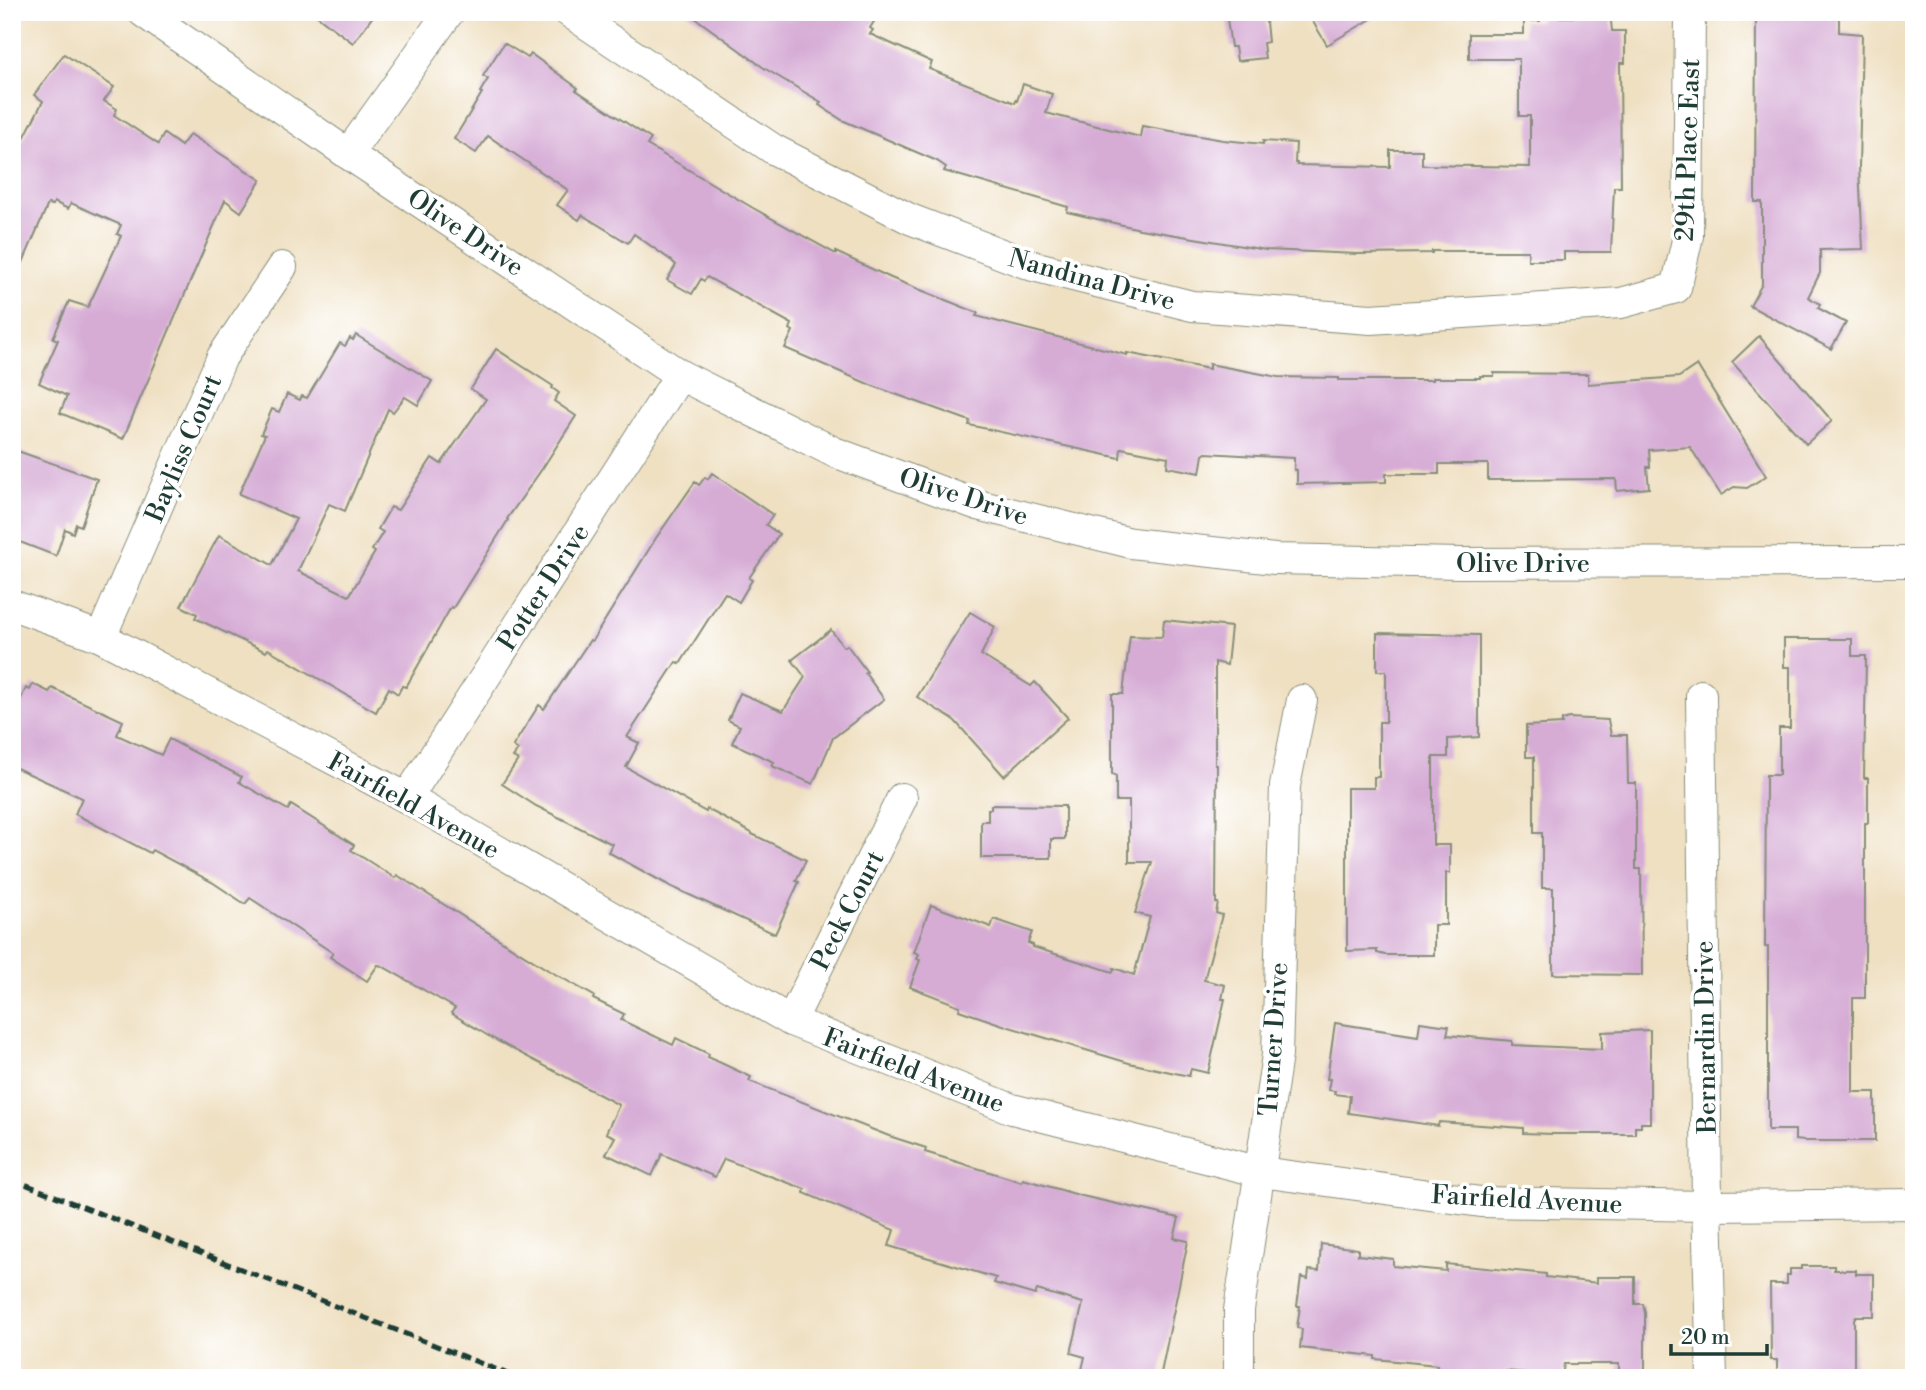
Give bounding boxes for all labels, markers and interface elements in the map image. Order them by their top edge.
street label: 29th Place East [1669,58,1707,242]
street label: Olive Drive [401,182,530,284]
street label: Nandina Drive [1005,242,1179,318]
street label: Bayliss Court [138,370,229,528]
street label: Olive Drive [895,461,1032,533]
street label: Potter Drive [491,518,597,657]
street label: Olive Drive [1456,548,1590,580]
street label: Fairfield Avenue [322,745,505,866]
street label: Peck Court [804,845,892,976]
street label: Bernardin Drive [1688,940,1724,1135]
street label: Turner Drive [1253,961,1295,1117]
street label: Fairfield Avenue [818,1022,1009,1120]
street label: Fairfield Avenue [1430,1179,1623,1221]
scale bar [1671,1313,1767,1357]
text: 20 m [1681,1325,1730,1351]

